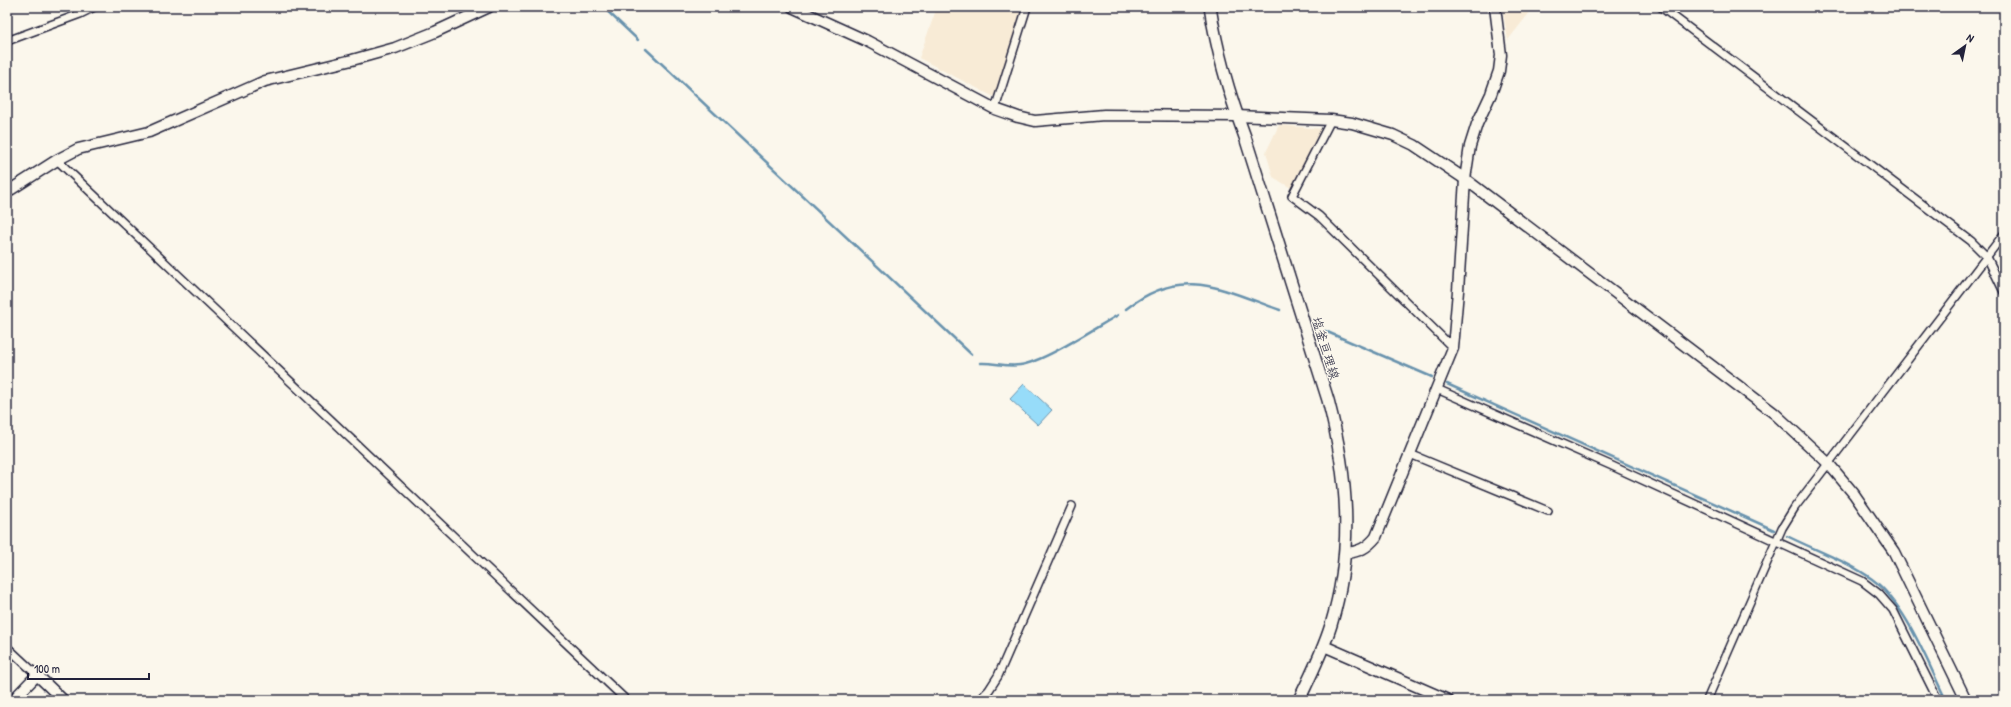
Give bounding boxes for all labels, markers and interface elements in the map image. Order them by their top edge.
north arrow [1945,26,1985,66]
text: N [1964,30,1977,45]
street label: 塩釜亘理線 [1308,314,1344,383]
scale bar [28,655,149,681]
text: 100 m [34,660,60,677]

